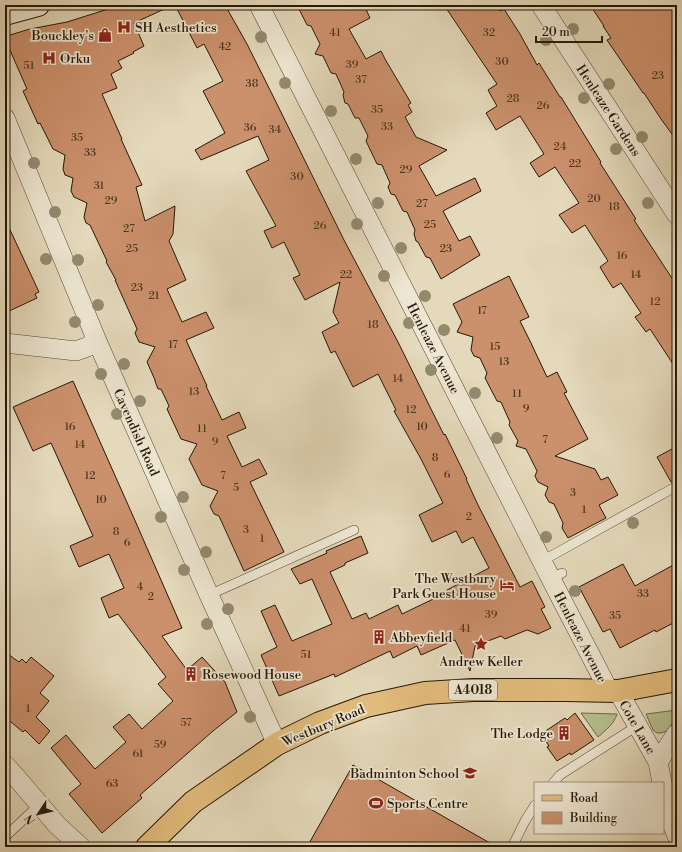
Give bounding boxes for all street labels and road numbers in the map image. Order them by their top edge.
street label: Henleaze Gardens [573,62,644,160]
street label: Henleaze Avenue [403,300,463,397]
street label: Cavendish Road [110,386,163,479]
street label: Henleaze Avenue [550,589,610,686]
road number: A4018 [449,680,497,700]
street label: Cote Lane [615,698,659,758]
street label: Westbury Road [279,701,368,751]

